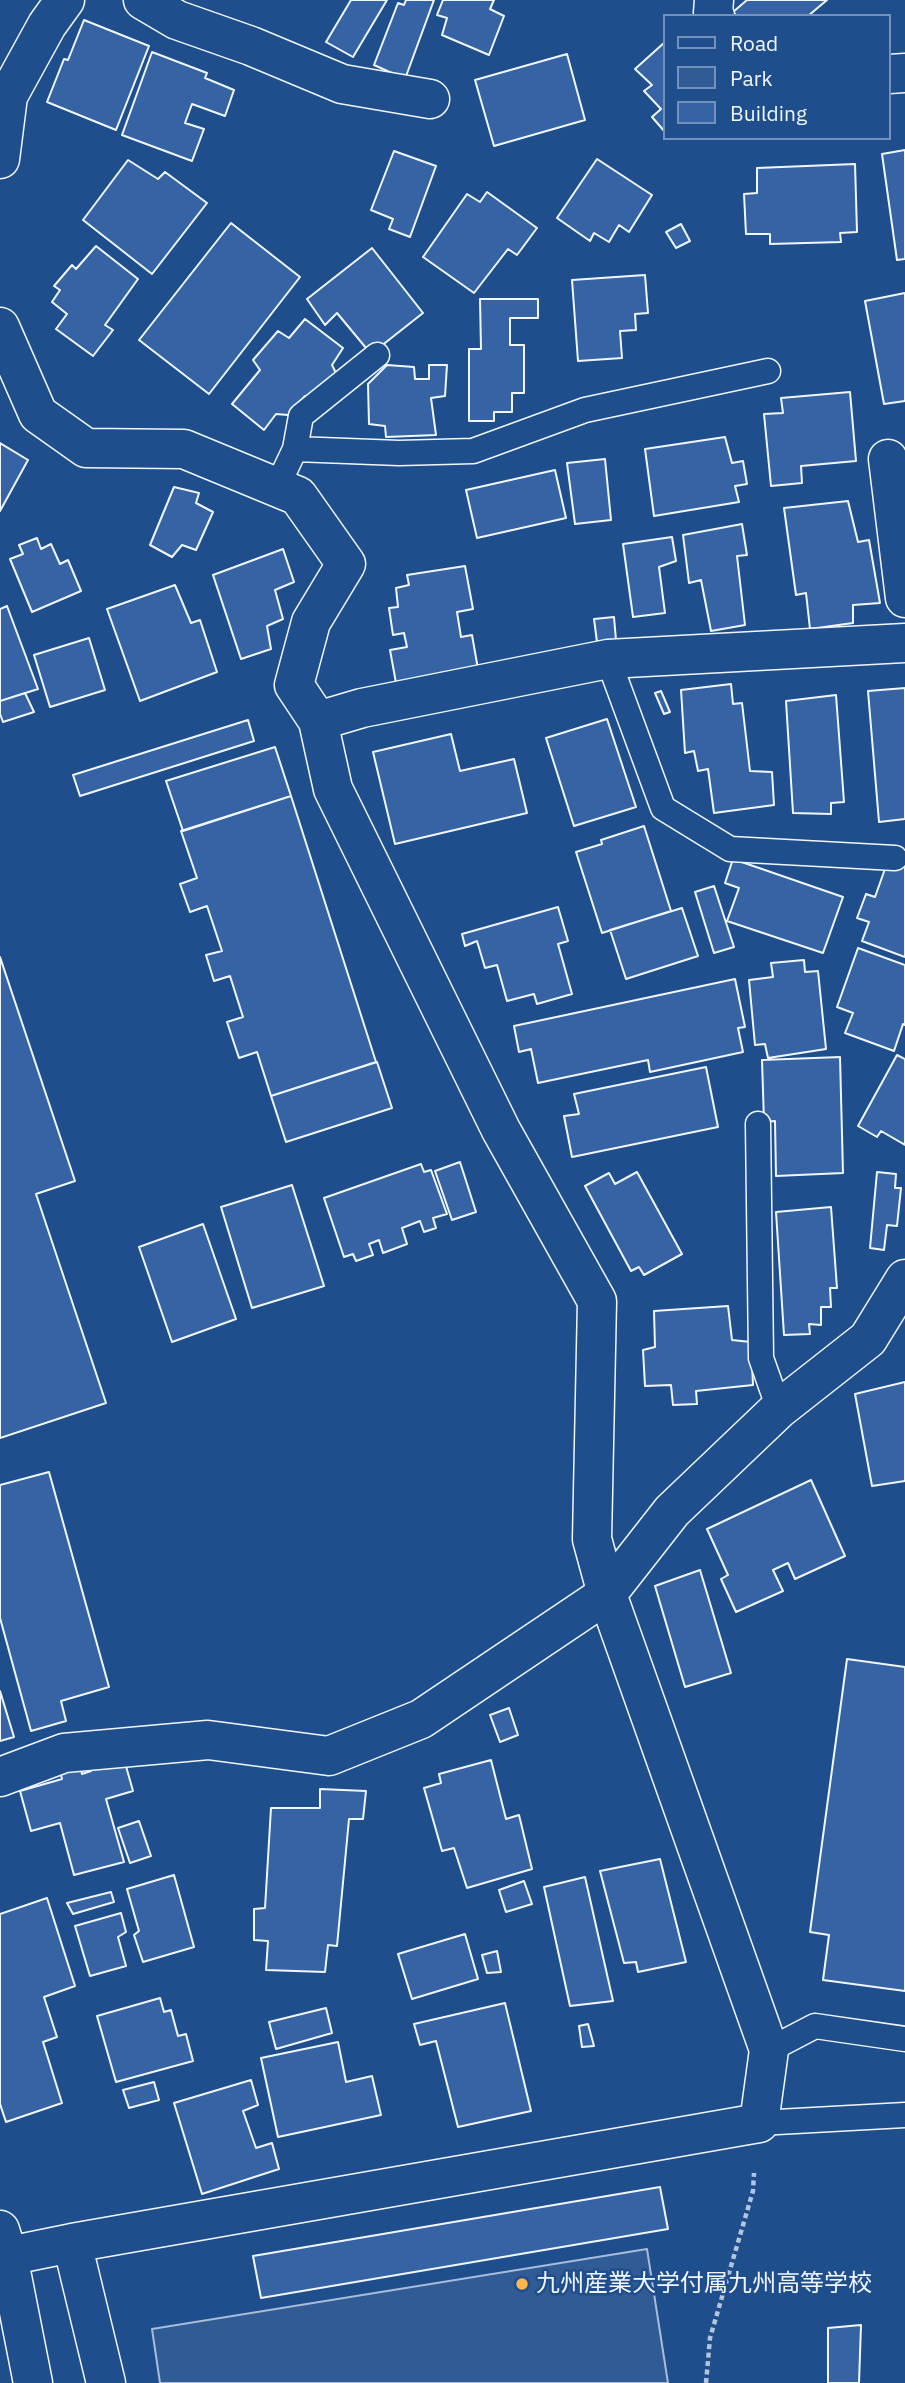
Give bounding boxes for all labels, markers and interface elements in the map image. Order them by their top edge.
legend [664,14,891,140]
text: Road [730,29,778,57]
text: Park [730,64,773,92]
text: Building [730,99,807,127]
place label: 九州産業大学付属九州高等学校 [536,2270,872,2298]
marker: 九州産業大学付属九州高等学校 [514,2276,530,2292]

